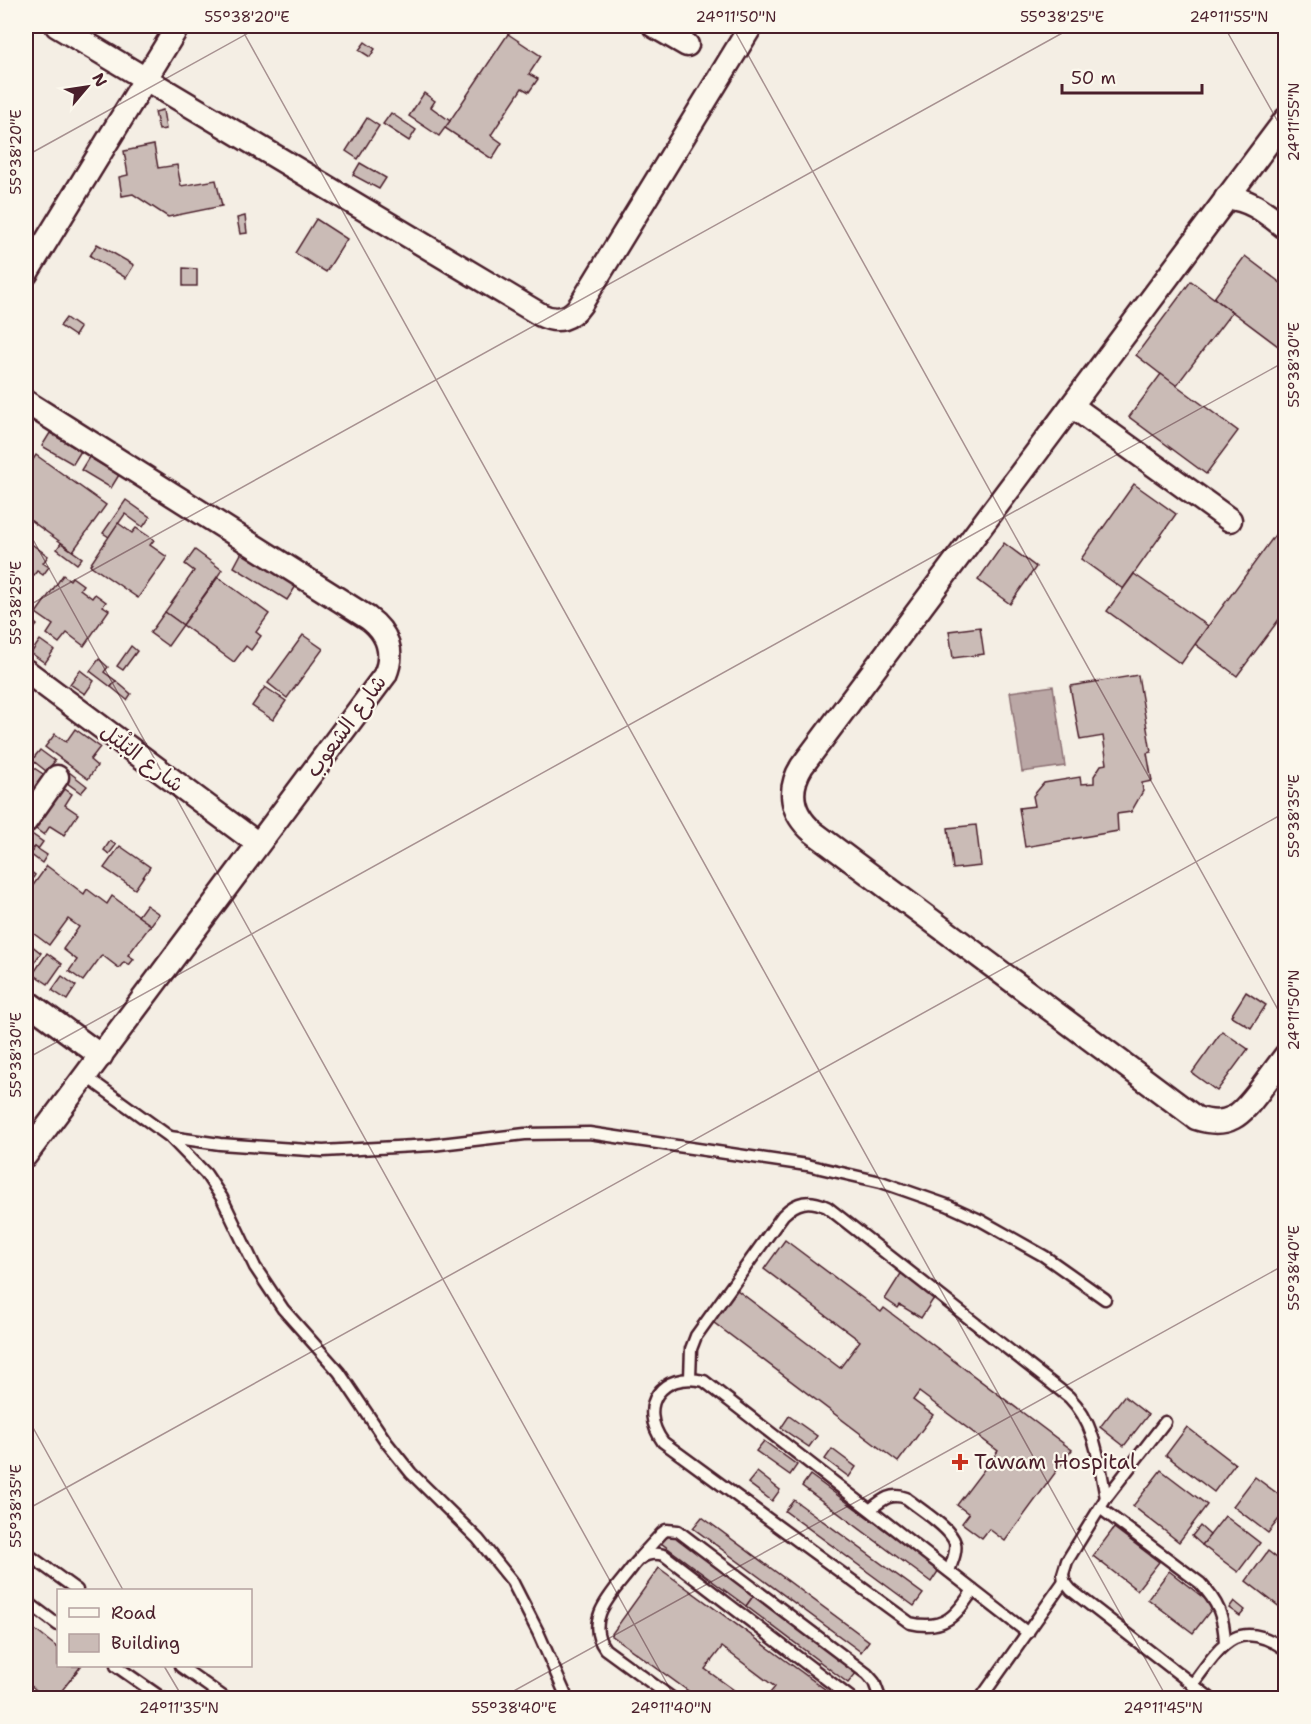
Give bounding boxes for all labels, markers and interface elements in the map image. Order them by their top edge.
text: 55°38'20"E [204,7,290,27]
text: 24°11'50"N [696,7,776,27]
text: 55°38'25"E [1020,7,1104,27]
text: 24°11'55"N [1190,7,1269,27]
north arrow [57,57,117,117]
scale bar [1062,57,1202,95]
text: 50 m [1071,66,1116,90]
text: N [87,69,112,91]
text: 24°11'55"N [1284,83,1304,162]
text: 55°38'20"E [6,109,26,195]
text: 55°38'30"E [1284,322,1304,408]
text: 55°38'25"E [6,561,26,645]
street label: شارع الشعوب [299,669,393,783]
street label: شارع البُلْبُل [94,717,190,799]
text: 55°38'35"E [1284,774,1304,858]
text: 24°11'50"N [1284,970,1304,1050]
text: 55°38'30"E [6,1012,26,1098]
text: 55°38'40"E [1284,1225,1304,1311]
place label: Tawam Hospital [974,1448,1137,1476]
marker: Tawam Hospital [951,1453,969,1471]
text: 55°38'35"E [6,1464,26,1548]
legend [57,1589,252,1667]
text: Road [111,1601,156,1625]
text: Building [111,1631,180,1655]
text: 24°11'35"N [139,1698,219,1718]
text: 55°38'40"E [471,1698,557,1718]
text: 24°11'40"N [630,1698,712,1718]
text: 24°11'45"N [1123,1698,1203,1718]

